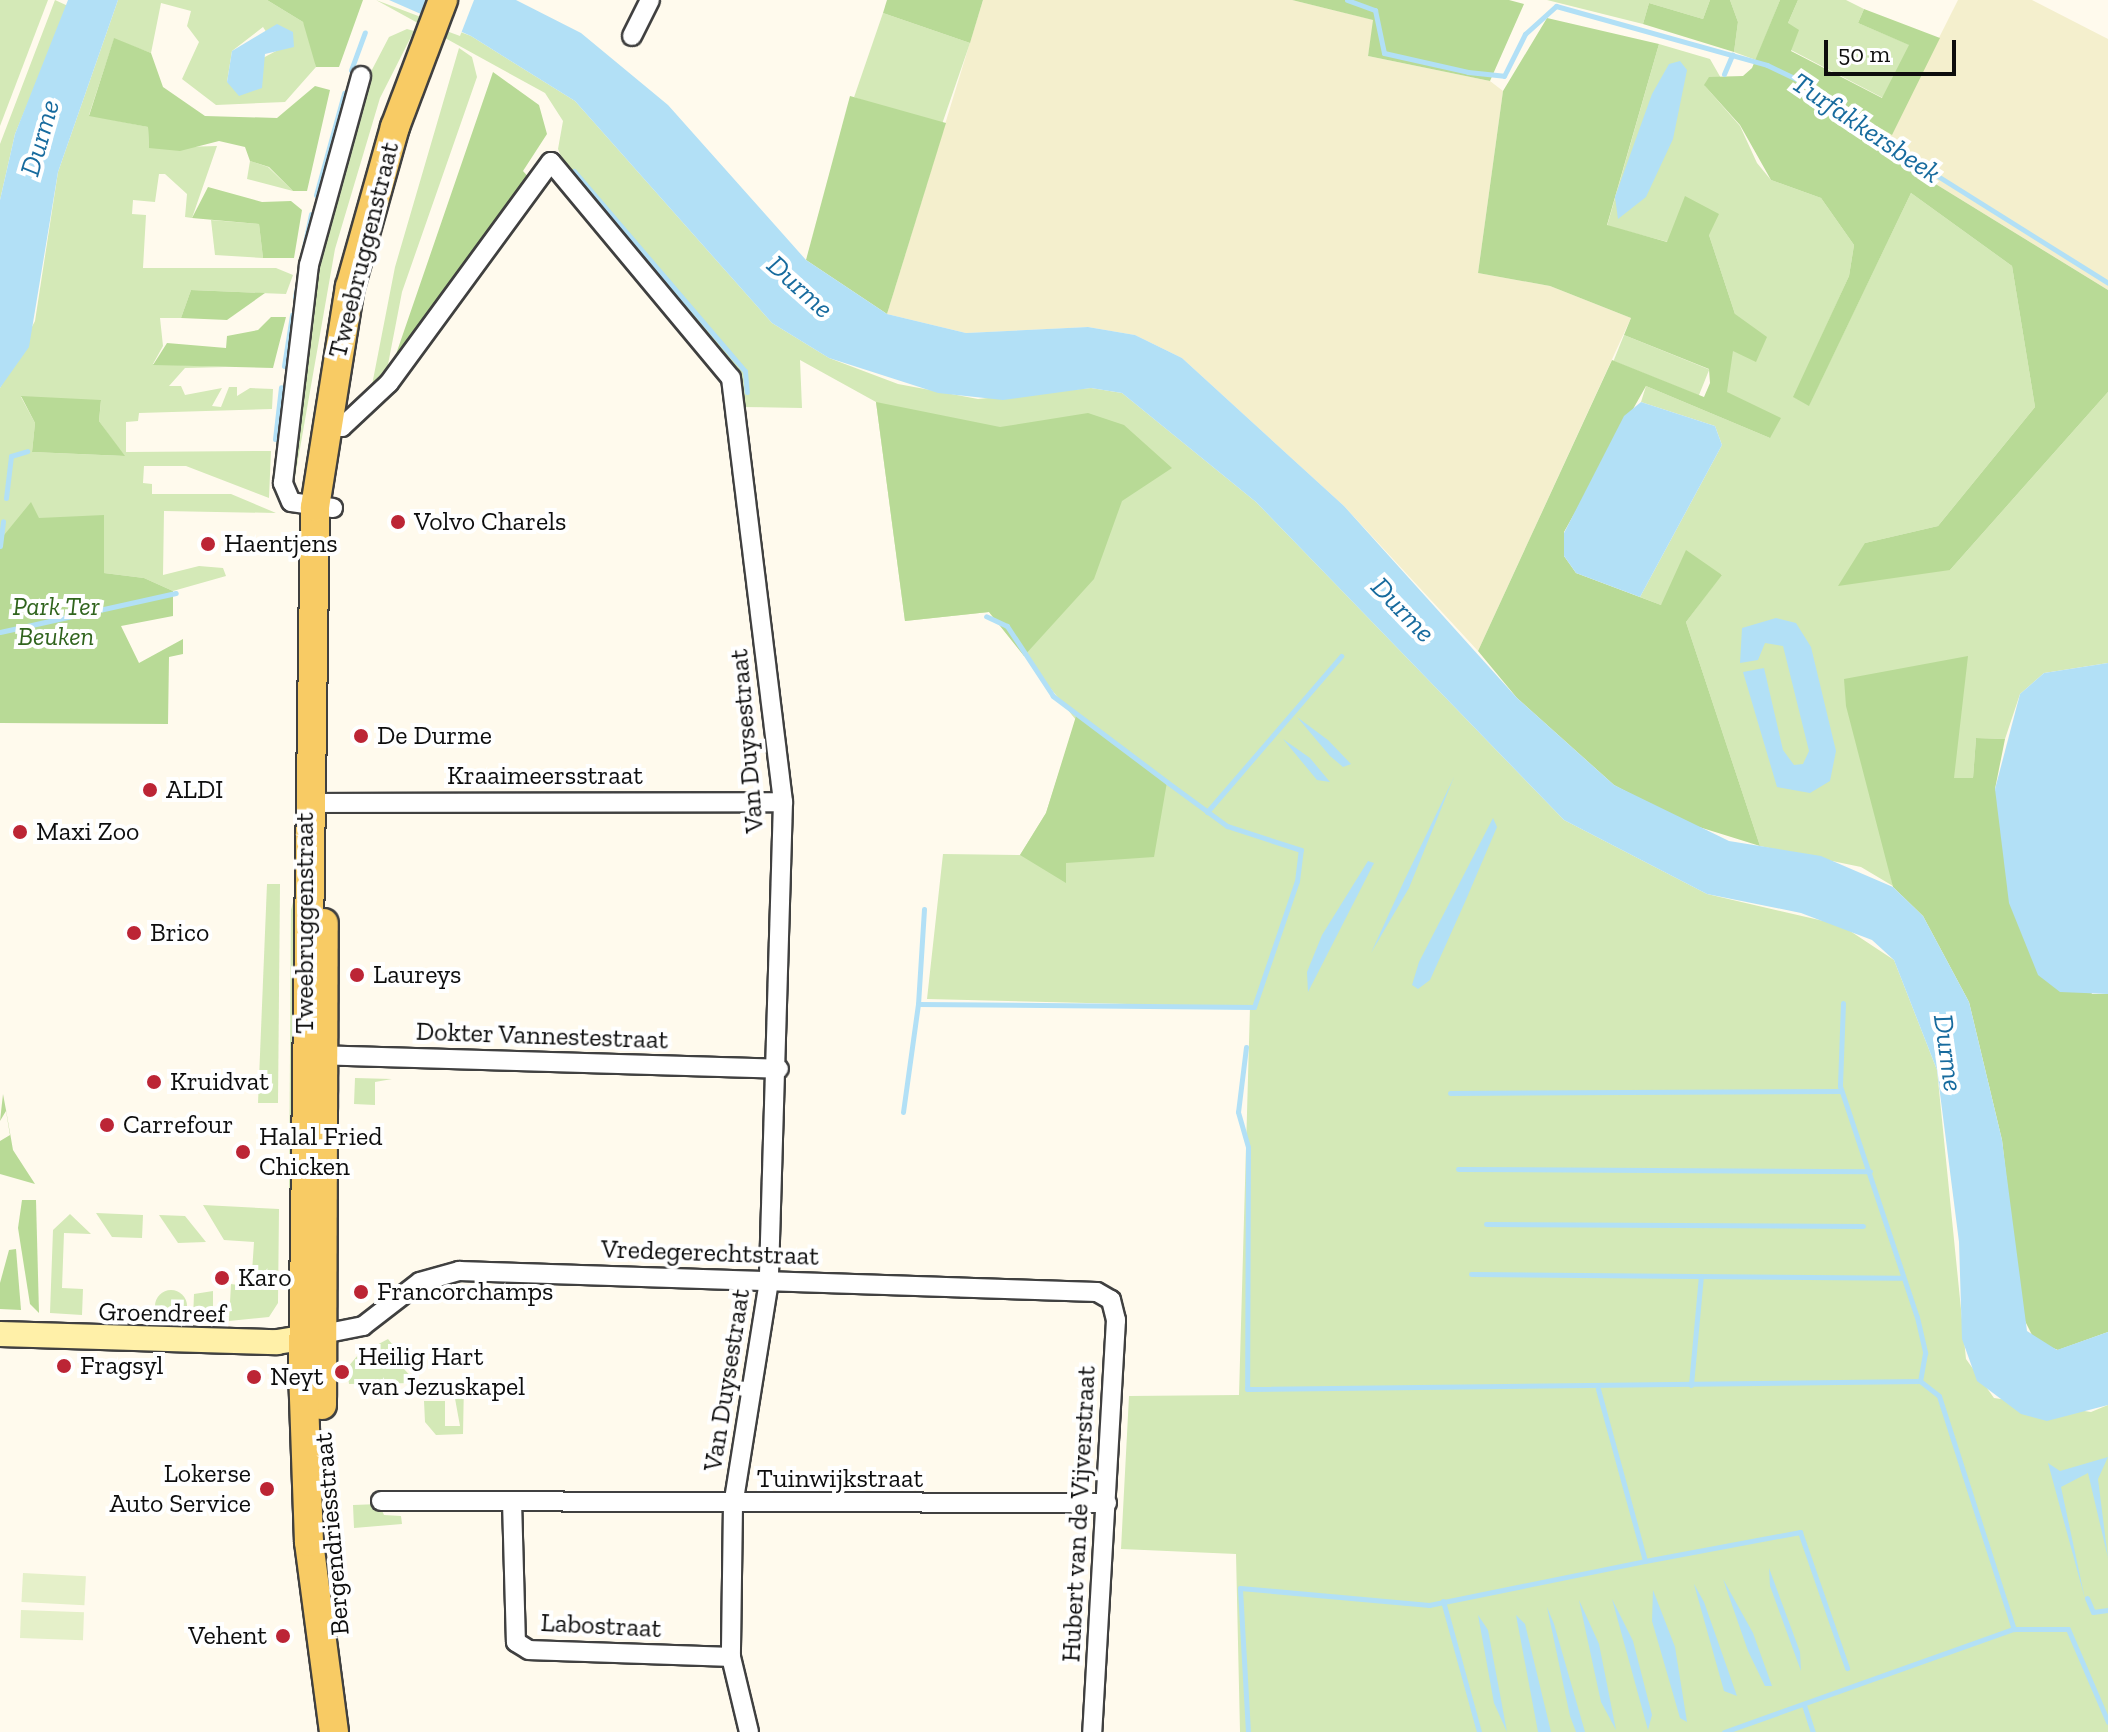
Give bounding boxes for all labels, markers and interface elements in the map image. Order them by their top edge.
scale bar [1828,24,1960,74]
text: 50 m [1838,39,1890,68]
water label: Turfakkersbeek [1785,66,1947,190]
water label: Durme [13,96,67,180]
street label: Tweebruggenstraat [322,139,406,361]
water label: Durme [760,249,840,325]
place label: Volvo Charels [414,506,566,538]
marker: Volvo Charels [389,513,407,531]
place label: Haentjens [224,528,338,560]
marker: Haentjens [199,535,217,553]
water label: Durme [1364,570,1442,650]
park label: Park Ter Beuken [12,591,100,652]
street label: Van Duysestraat [723,648,771,834]
place label: De Durme [377,720,492,752]
marker: De Durme [352,727,370,745]
street label: Kraaimeersstraat [447,760,643,792]
place label: ALDI [166,774,223,806]
marker: ALDI [141,781,159,799]
street label: Tweebruggenstraat [289,812,321,1034]
place label: Maxi Zoo [36,816,139,848]
marker: Maxi Zoo [11,823,29,841]
place label: Brico [150,917,209,949]
marker: Brico [125,924,143,942]
place label: Laureys [373,959,461,991]
marker: Laureys [348,966,366,984]
water label: Durme [1926,1012,1970,1094]
street label: Dokter Vannestestraat [415,1016,669,1056]
place label: Kruidvat [170,1066,269,1098]
marker: Kruidvat [145,1073,163,1091]
place label: Carrefour [123,1109,233,1141]
marker: Carrefour [98,1116,116,1134]
place label: Halal Fried Chicken [259,1121,382,1182]
marker: Halal Fried Chicken [234,1143,252,1161]
street label: Vredegerechtstraat [601,1234,819,1272]
place label: Karo [238,1262,292,1294]
marker: Karo [213,1269,231,1287]
place label: Francorchamps [377,1276,553,1308]
marker: Francorchamps [352,1283,370,1301]
street label: Van Duysestraat [697,1286,757,1474]
street label: Groendreef [98,1296,226,1330]
place label: Heilig Hart van Jezuskapel [358,1341,526,1402]
place label: Fragsyl [80,1350,163,1382]
marker: Fragsyl [55,1357,73,1375]
place label: Neyt [270,1361,323,1393]
marker: Heilig Hart van Jezuskapel [333,1363,351,1381]
street label: Hubert van de Vijverstraat [1056,1364,1102,1664]
marker: Neyt [245,1368,263,1386]
street label: Bergendriesstraat [308,1432,356,1636]
place label: Lokerse Auto Service [109,1458,251,1520]
street label: Tuinwijkstraat [757,1463,923,1495]
marker: Lokerse Auto Service [258,1480,276,1498]
street label: Labostraat [540,1607,662,1645]
place label: Vehent [188,1620,267,1652]
marker: Vehent [274,1627,292,1645]

